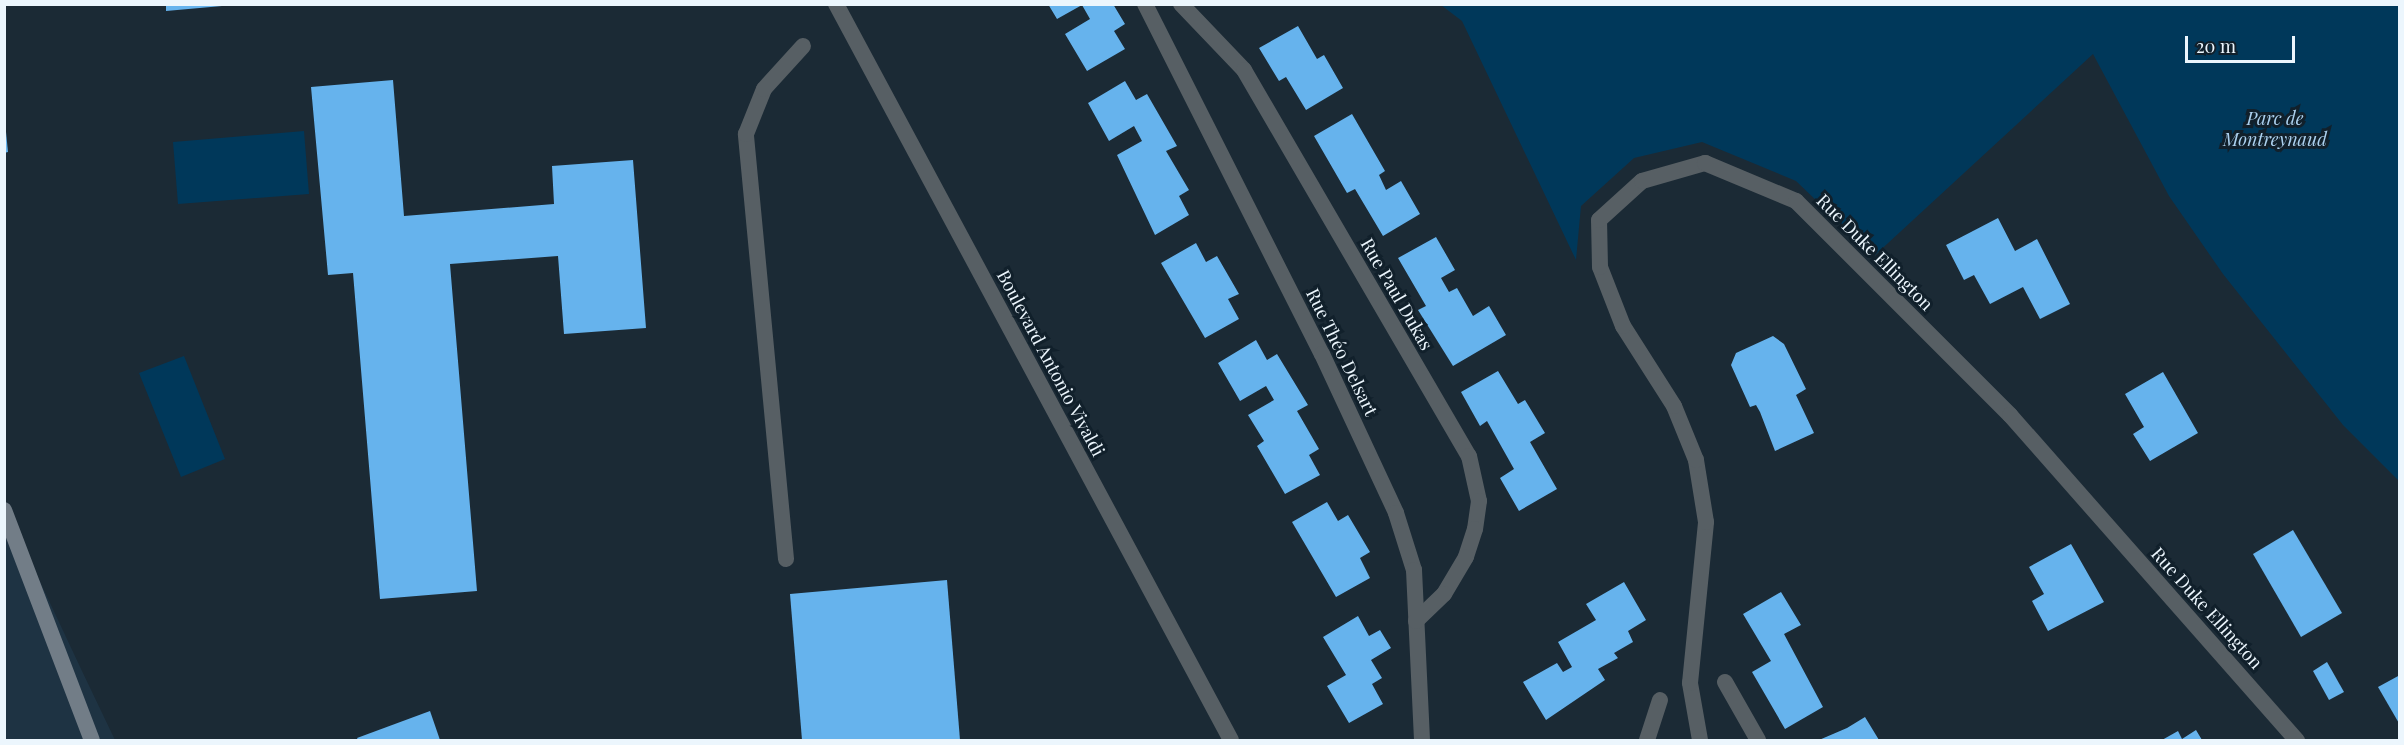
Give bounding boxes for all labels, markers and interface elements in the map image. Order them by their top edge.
scale bar [2188,24,2298,62]
text: 20 m [2196,34,2236,58]
park label: Parc de Montreynaud [2223,108,2327,150]
street label: Rue Duke Ellington [1812,189,1938,315]
street label: Rue Paul Dukas [1356,234,1438,354]
street label: Boulevard Antonio Vivaldi [992,266,1110,460]
street label: Rue Théo Delsart [1302,285,1382,419]
street label: Rue Duke Ellington [2147,543,2267,673]

